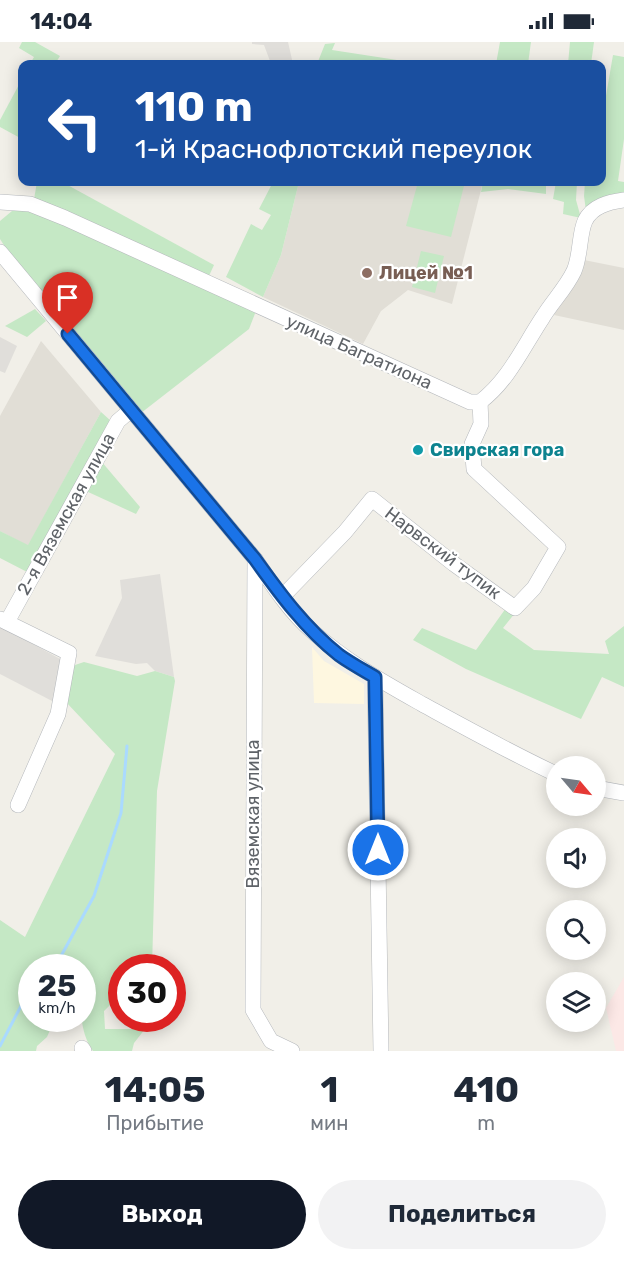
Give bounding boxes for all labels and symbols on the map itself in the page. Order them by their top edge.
place label: Лицей №1 [379,262,473,284]
marker: Лицей №1 [360,266,374,280]
pin [42,272,93,334]
street label: улица Багратиона [283,310,435,394]
street label: 2-я Вяземская улица [12,429,120,599]
place label: Свирская гора [430,439,564,461]
marker: Свирская гора [411,443,425,457]
street label: Нарвский тупик [381,502,506,604]
street label: Вяземская улица [242,740,264,888]
north arrow [546,756,606,816]
position arrow [346,818,410,882]
speed limit sign: 30 [108,954,186,1032]

